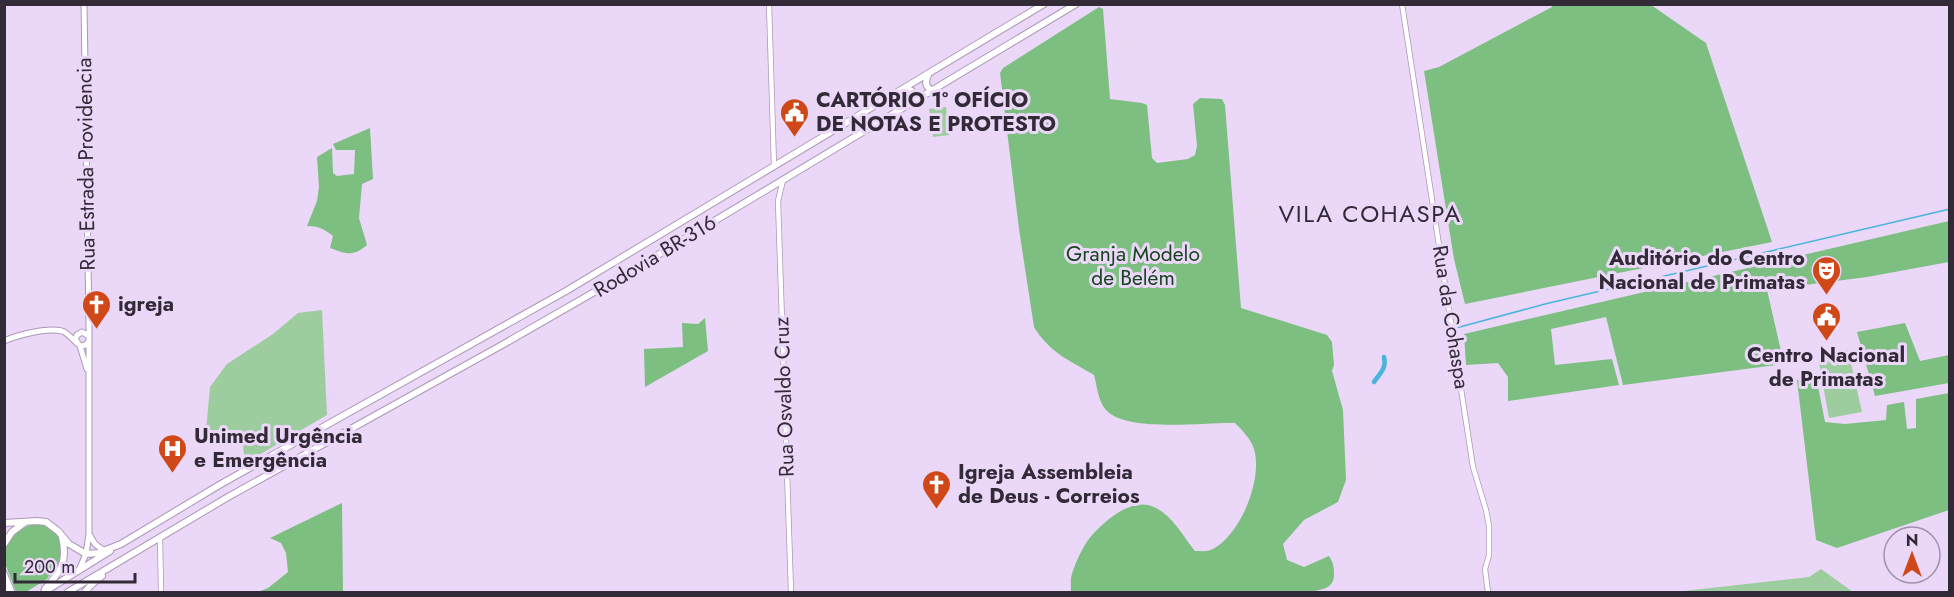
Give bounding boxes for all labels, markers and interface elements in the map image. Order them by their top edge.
street label: Rua Estrada Providencia [69,57,103,271]
place label: CARTÓRIO 1º OFÍCIO DE NOTAS E PROTESTO [816,85,1056,139]
public building icon: CARTÓRIO 1º OFÍCIO DE NOTAS E PROTESTO [779,96,811,138]
district label: VILA COHASPA [1278,196,1462,231]
street label: Rodovia BR-316 [588,208,722,304]
park label: Granja Modelo de Belém [1066,239,1200,293]
street label: Rua da Cohaspa [1425,243,1477,391]
place label: Auditório do Centro Nacional de Primatas [1599,243,1805,297]
theatre icon: Auditório do Centro Nacional de Primatas [1810,254,1842,296]
church icon: igreja [81,288,113,330]
place label: igreja [118,289,174,319]
public building icon: Centro Nacional de Primatas [1810,300,1842,342]
street label: Rua Osvaldo Cruz [766,316,802,478]
place label: Centro Nacional de Primatas [1747,340,1905,394]
place label: Unimed Urgência e Emergência [194,421,363,475]
hospital icon: Unimed Urgência e Emergência [157,432,189,474]
place label: Igreja Assembleia de Deus - Correios [958,457,1140,511]
church icon: Igreja Assembleia de Deus - Correios [921,468,953,510]
north arrow [1882,525,1942,585]
text: N [1906,529,1918,552]
scale bar [15,546,135,584]
text: 200 m [24,554,75,580]

